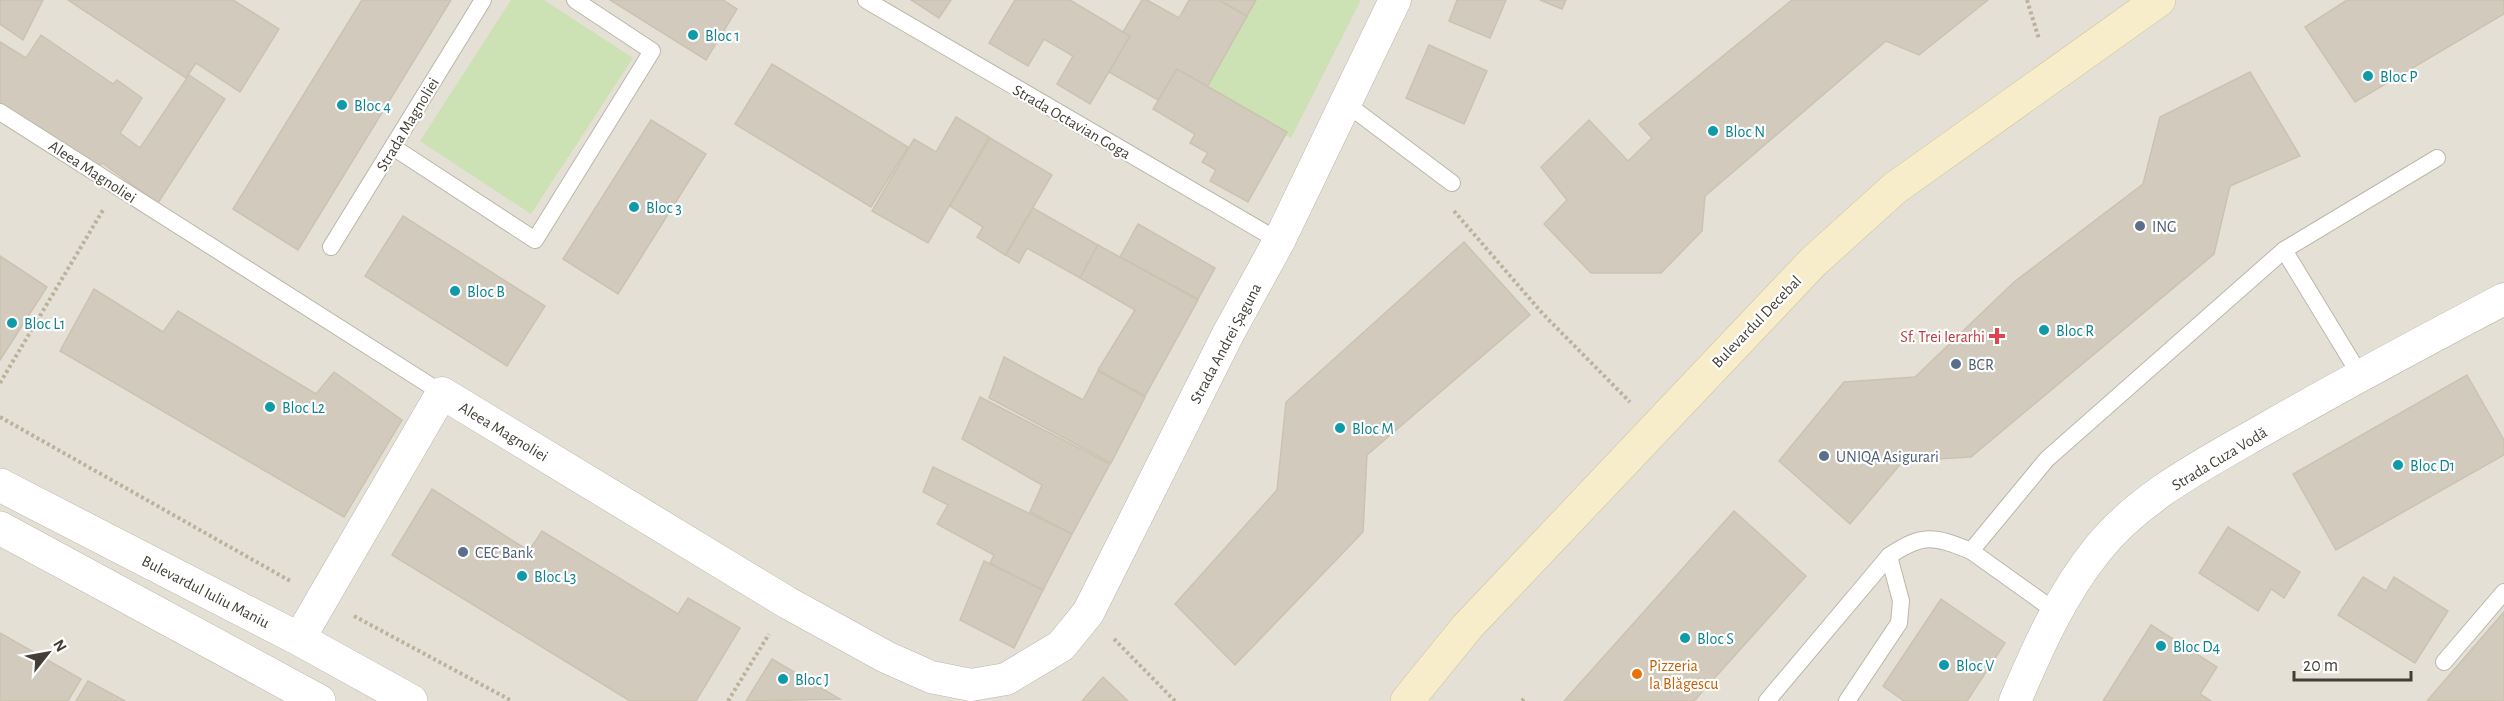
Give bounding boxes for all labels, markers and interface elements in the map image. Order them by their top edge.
marker: Bloc 1 [686,28,700,42]
place label: Bloc 1 [705,28,740,44]
marker: Bloc P [2361,69,2375,83]
place label: Bloc P [2380,69,2418,85]
street label: Strada Magnoliei [374,75,442,174]
street label: Strada Octavian Goga [1010,82,1133,162]
marker: Bloc 4 [335,98,349,112]
place label: Bloc 4 [354,98,391,114]
marker: Bloc N [1706,124,1720,138]
place label: Bloc N [1725,124,1765,140]
street label: Aleea Magnoliei [46,138,139,206]
marker: Bloc 3 [627,200,641,214]
place label: Bloc 3 [646,200,682,216]
marker: ING [2133,219,2147,233]
place label: ING [2152,219,2177,235]
street label: Bulevardul Decebal [1709,273,1804,371]
street label: Strada Andrei Șaguna [1187,281,1266,407]
marker: Bloc B [448,284,462,298]
place label: Bloc B [467,284,505,300]
marker: Bloc L1 [5,316,19,330]
place label: Bloc L1 [24,316,65,332]
marker: Bloc R [2037,323,2051,337]
place label: Bloc R [2056,323,2094,339]
place label: Sf. Trei Ierarhi [1900,329,1985,345]
marker: Sf. Trei Ierarhi [1990,329,2004,343]
marker: BCR [1949,357,1963,371]
place label: BCR [1968,357,1994,373]
street label: Aleea Magnoliei [456,399,551,465]
marker: Bloc L2 [263,400,277,414]
place label: Bloc L2 [282,400,325,416]
marker: Bloc M [1333,421,1347,435]
place label: Bloc M [1352,421,1394,437]
street label: Strada Cuza Vodă [2169,424,2270,494]
marker: UNIQA Asigurari [1817,449,1831,463]
place label: UNIQA Asigurari [1836,449,1939,466]
marker: Bloc D1 [2391,458,2405,472]
place label: Bloc D1 [2410,458,2455,474]
marker: CEC Bank [456,545,470,559]
place label: CEC Bank [475,545,534,561]
street label: Bulevardul Iuliu Maniu [139,553,272,631]
marker: Bloc L3 [515,569,529,583]
place label: Bloc L3 [534,569,576,585]
north arrow [18,623,78,683]
marker: Bloc S [1678,631,1692,645]
place label: Bloc S [1697,631,1734,647]
text: N [50,637,70,655]
marker: Bloc D4 [2154,639,2168,653]
place label: Bloc D4 [2173,639,2221,655]
scale bar [2294,644,2411,682]
text: 20 m [2303,657,2338,675]
place label: Pizzeria la Blăgescu [1649,658,1718,692]
marker: Bloc V [1937,658,1951,672]
place label: Bloc V [1956,658,1994,674]
marker: Pizzeria la Blăgescu [1630,667,1644,681]
marker: Bloc J [776,672,790,686]
place label: Bloc J [795,672,829,688]

